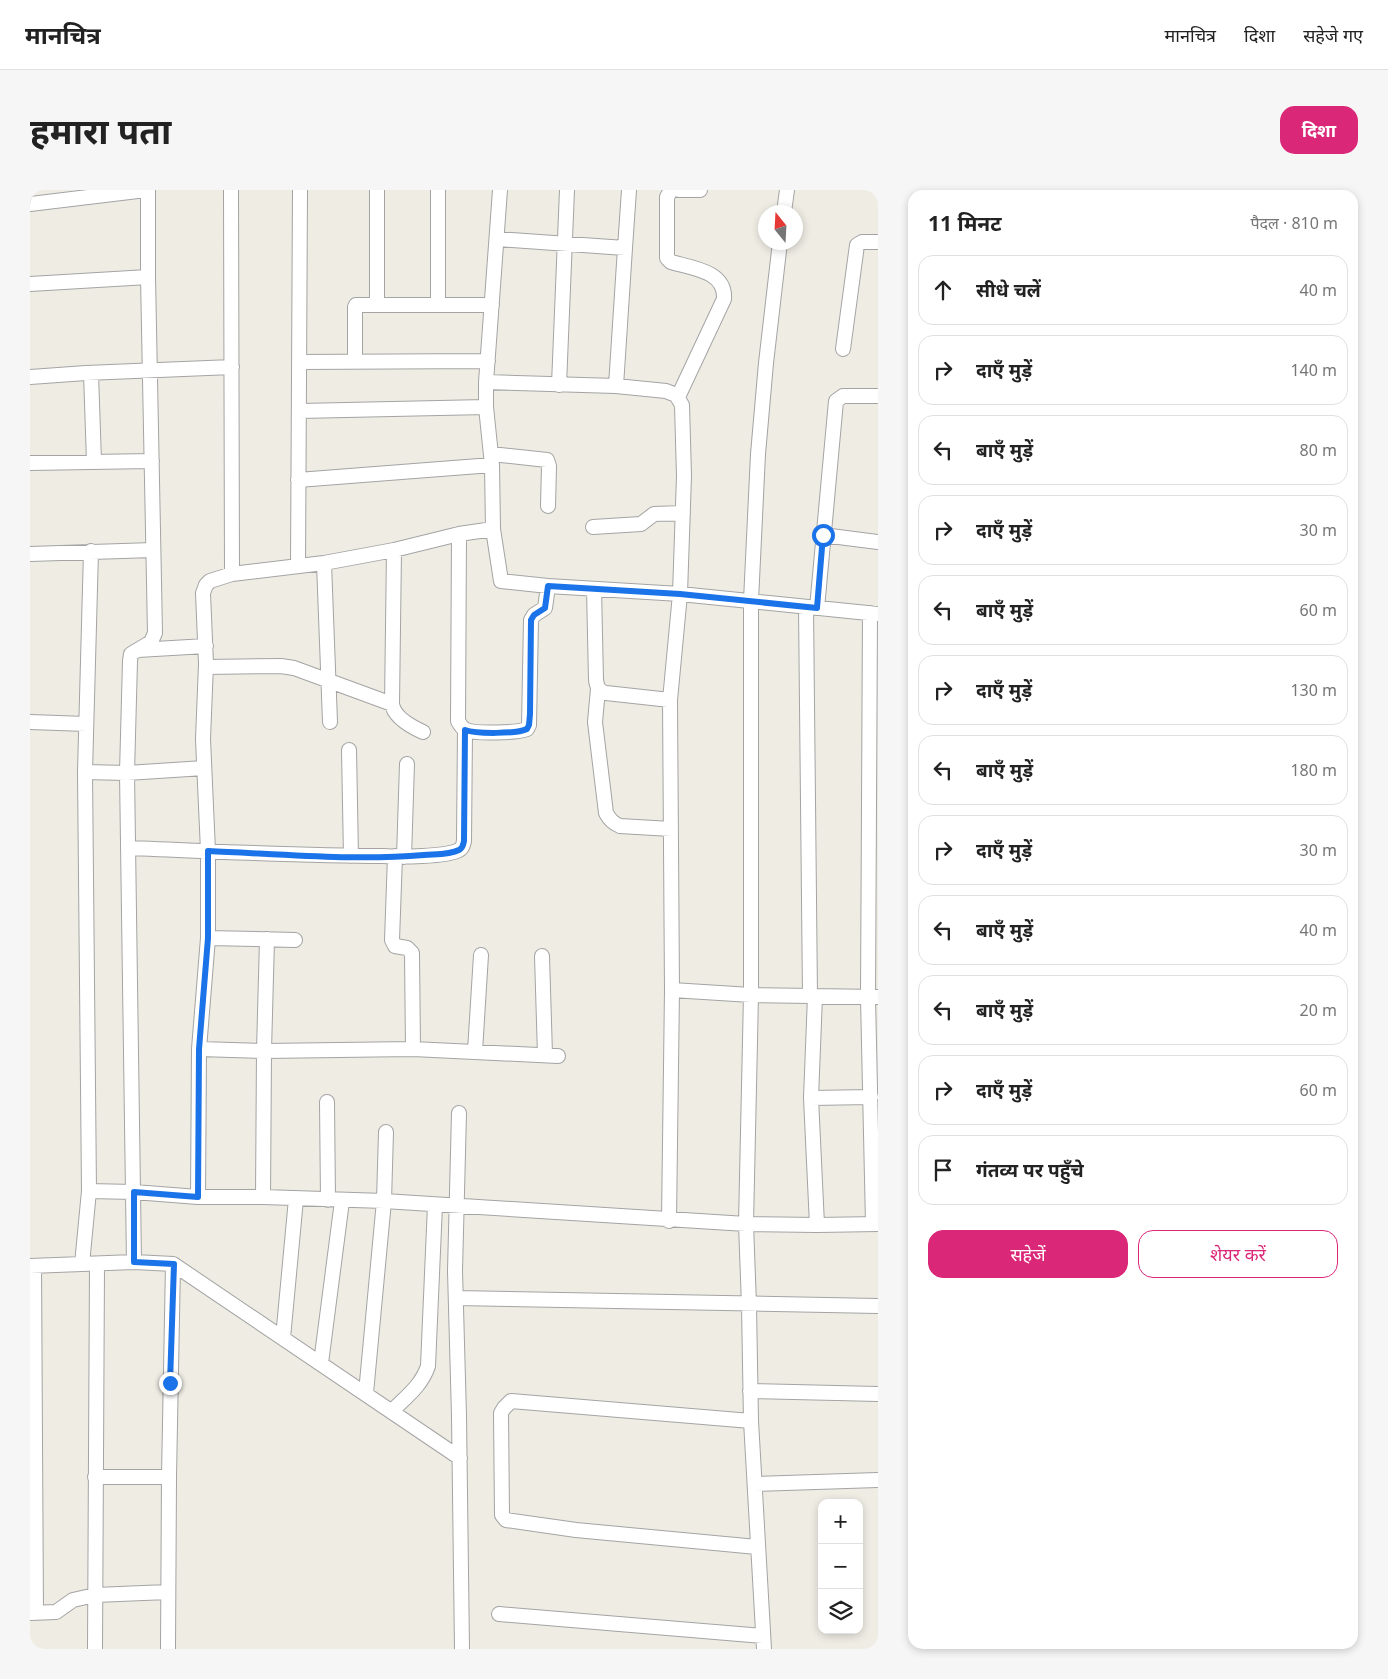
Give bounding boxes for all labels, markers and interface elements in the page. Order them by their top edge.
text: मानचित्र [25,18,101,51]
text: मानचित्र [1165,23,1216,47]
text: दिशा [1244,23,1275,47]
text: सहेजे गए [1303,23,1363,47]
button: दिशा [1280,106,1358,154]
text: हमारा पता [30,107,171,154]
north arrow [758,205,803,250]
text: 11 मिनट [928,209,1002,237]
text: पैदल · 810 m [1250,212,1338,234]
icon: ahead [929,276,957,304]
text: सीधे चलें [976,277,1041,303]
text: 40 m [1300,279,1337,301]
icon: right [929,356,957,384]
text: दाएँ मुड़ें [976,357,1032,383]
text: 140 m [1290,359,1337,381]
icon: left [929,436,957,464]
text: बाएँ मुड़ें [976,437,1033,463]
text: 80 m [1300,439,1337,461]
icon: right [929,516,957,544]
text: दाएँ मुड़ें [976,517,1032,543]
text: 30 m [1300,519,1337,541]
route start [812,524,835,547]
icon: left [929,596,957,624]
text: बाएँ मुड़ें [976,597,1033,623]
text: 60 m [1300,599,1337,621]
icon: right [929,676,957,704]
text: दाएँ मुड़ें [976,677,1032,703]
text: 130 m [1290,679,1337,701]
icon: left [929,756,957,784]
text: बाएँ मुड़ें [976,757,1033,783]
text: 180 m [1290,759,1337,781]
icon: right [929,836,957,864]
text: दाएँ मुड़ें [976,837,1032,863]
text: 30 m [1300,839,1337,861]
icon: left [929,916,957,944]
text: बाएँ मुड़ें [976,917,1033,943]
text: 40 m [1300,919,1337,941]
icon: left [929,996,957,1024]
text: बाएँ मुड़ें [976,997,1033,1023]
text: 20 m [1300,999,1337,1021]
icon: right [929,1076,957,1104]
text: दाएँ मुड़ें [976,1077,1032,1103]
text: 60 m [1300,1079,1337,1101]
icon: arrive [929,1156,957,1184]
text: गंतव्य पर पहुँचे [976,1157,1084,1183]
button: सहेजें [928,1230,1128,1278]
button: शेयर करें [1138,1230,1338,1278]
route end [159,1372,182,1395]
map controls [818,1499,863,1634]
button: + [818,1499,863,1544]
button: − [818,1544,863,1589]
button: layers [818,1589,863,1634]

